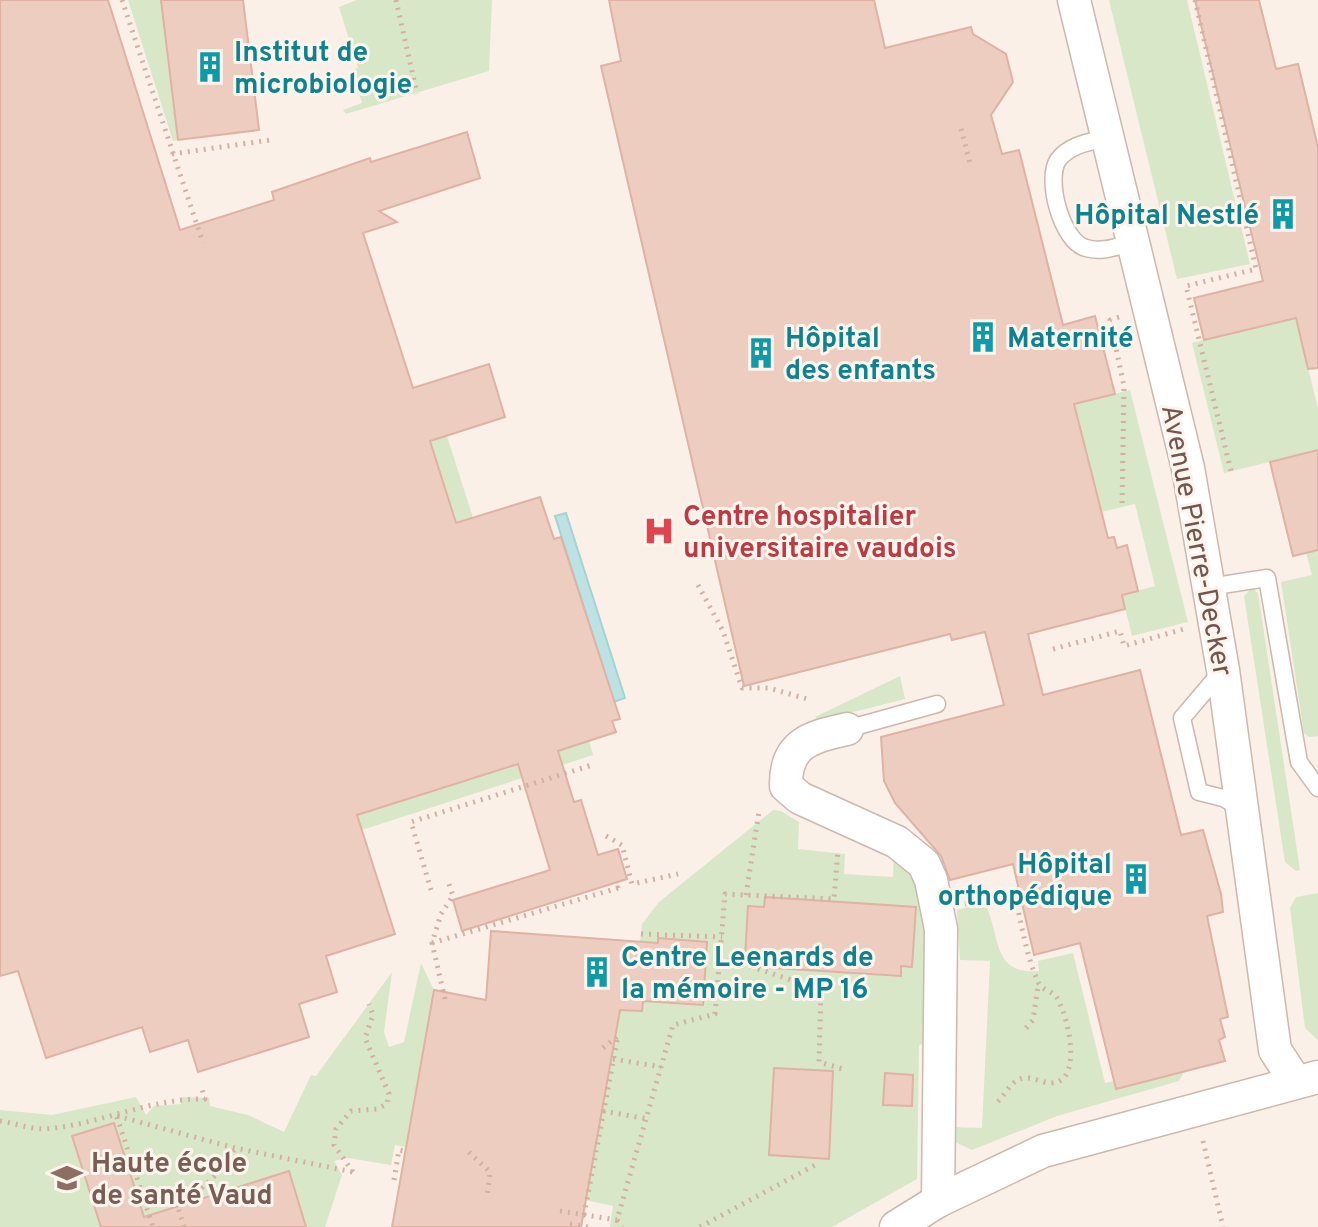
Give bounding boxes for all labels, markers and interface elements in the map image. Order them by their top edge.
place label: Institut de microbiologie [234,36,412,104]
building icon: Institut de microbiologie [193,50,227,84]
building icon: Hôpital Nestlé [1266,197,1300,231]
place label: Hôpital Nestlé [1074,199,1259,235]
building icon: Maternité [966,320,1000,354]
place label: Hôpital des enfants [785,322,936,390]
place label: Maternité [1007,322,1134,358]
building icon: Hôpital des enfants [744,336,778,370]
street label: Avenue Pierre-Decker [1151,402,1239,680]
place label: Centre hospitalier universitaire vaudois [683,500,957,568]
hospital icon: Centre hospitalier universitaire vaudois [642,514,676,548]
place label: Hôpital orthopédique [938,848,1112,916]
building icon: Hôpital orthopédique [1119,862,1153,896]
place label: Centre Leenards de la mémoire - MP 16 [621,941,874,1009]
building icon: Centre Leenards de la mémoire - MP 16 [580,955,614,989]
place label: Haute école de santé Vaud [91,1147,273,1215]
school or university icon: Haute école de santé Vaud [50,1161,84,1195]

